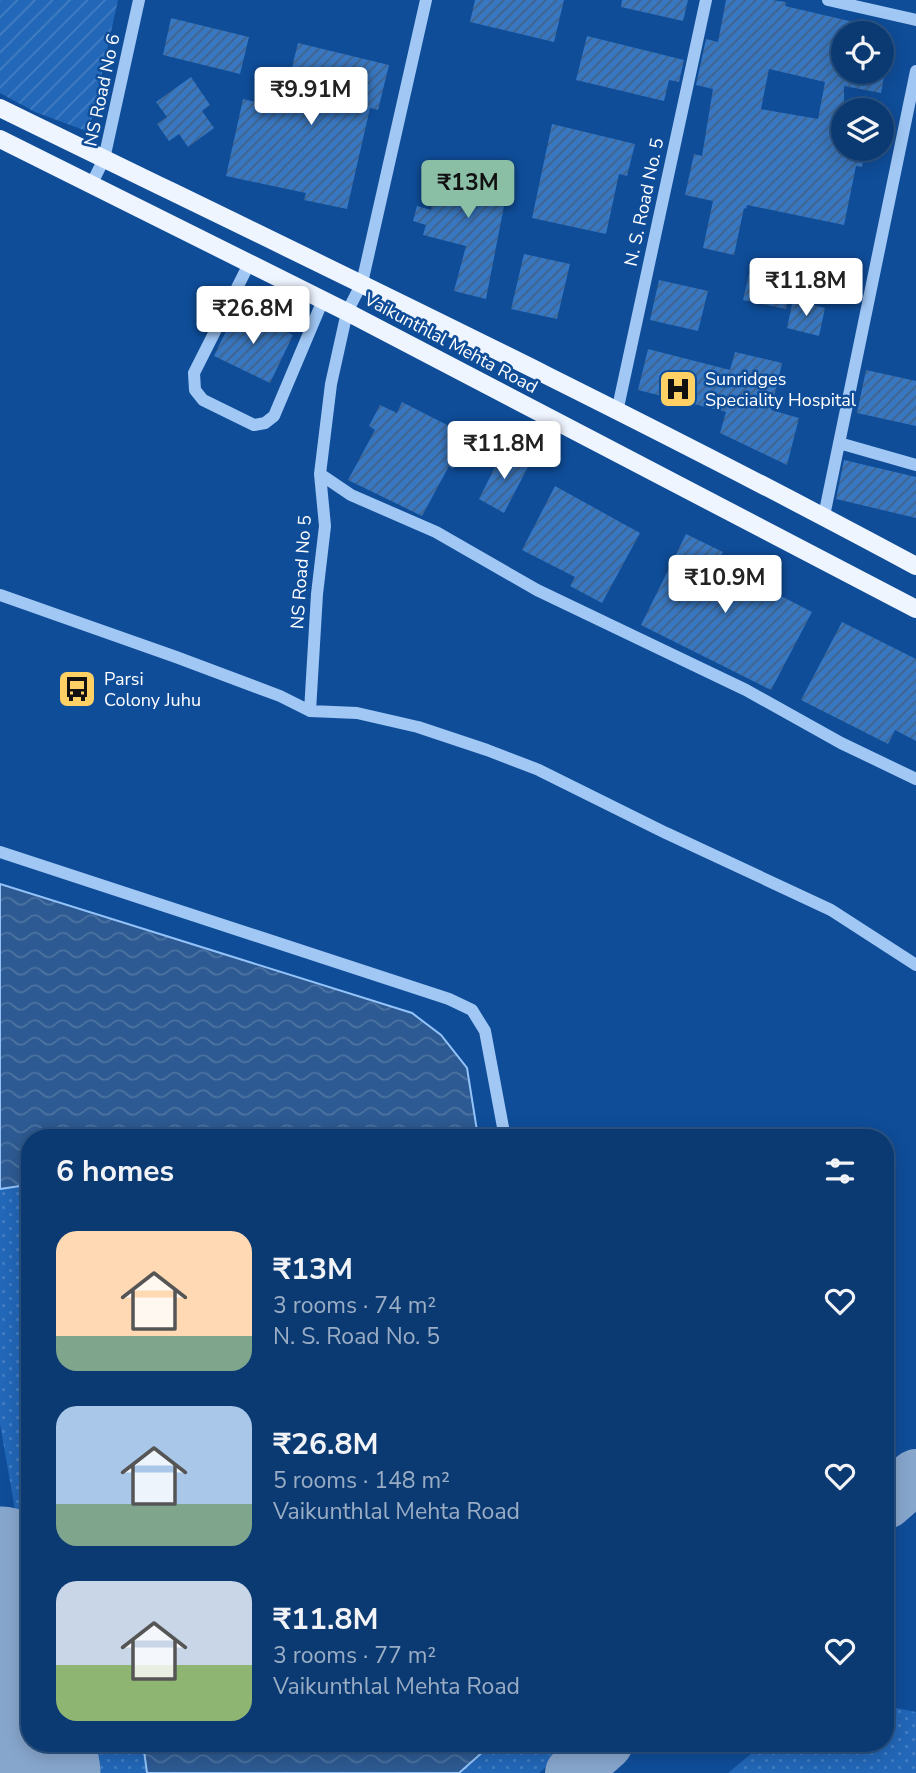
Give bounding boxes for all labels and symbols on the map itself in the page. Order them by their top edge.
street label: NS Road No 6 [78,32,126,148]
pin: ₹9.91M [254,68,368,127]
street label: N. S. Road No. 5 [619,136,669,268]
pin: ₹13M [427,160,509,220]
pin: ₹11.8M [749,258,863,318]
pin: ₹26.8M [196,286,310,346]
street label: Vaikunthlal Mehta Road [359,287,542,399]
place label: Sunridges Speciality Hospital [705,367,857,412]
hospital icon: Sunridges Speciality Hospital [657,368,699,410]
pin: ₹11.8M [447,421,561,481]
street label: NS Road No 5 [285,514,317,630]
pin: ₹10.9M [668,556,782,615]
place label: Parsi Colony Juhu [104,667,201,712]
bus stop icon: Parsi Colony Juhu [56,668,98,710]

